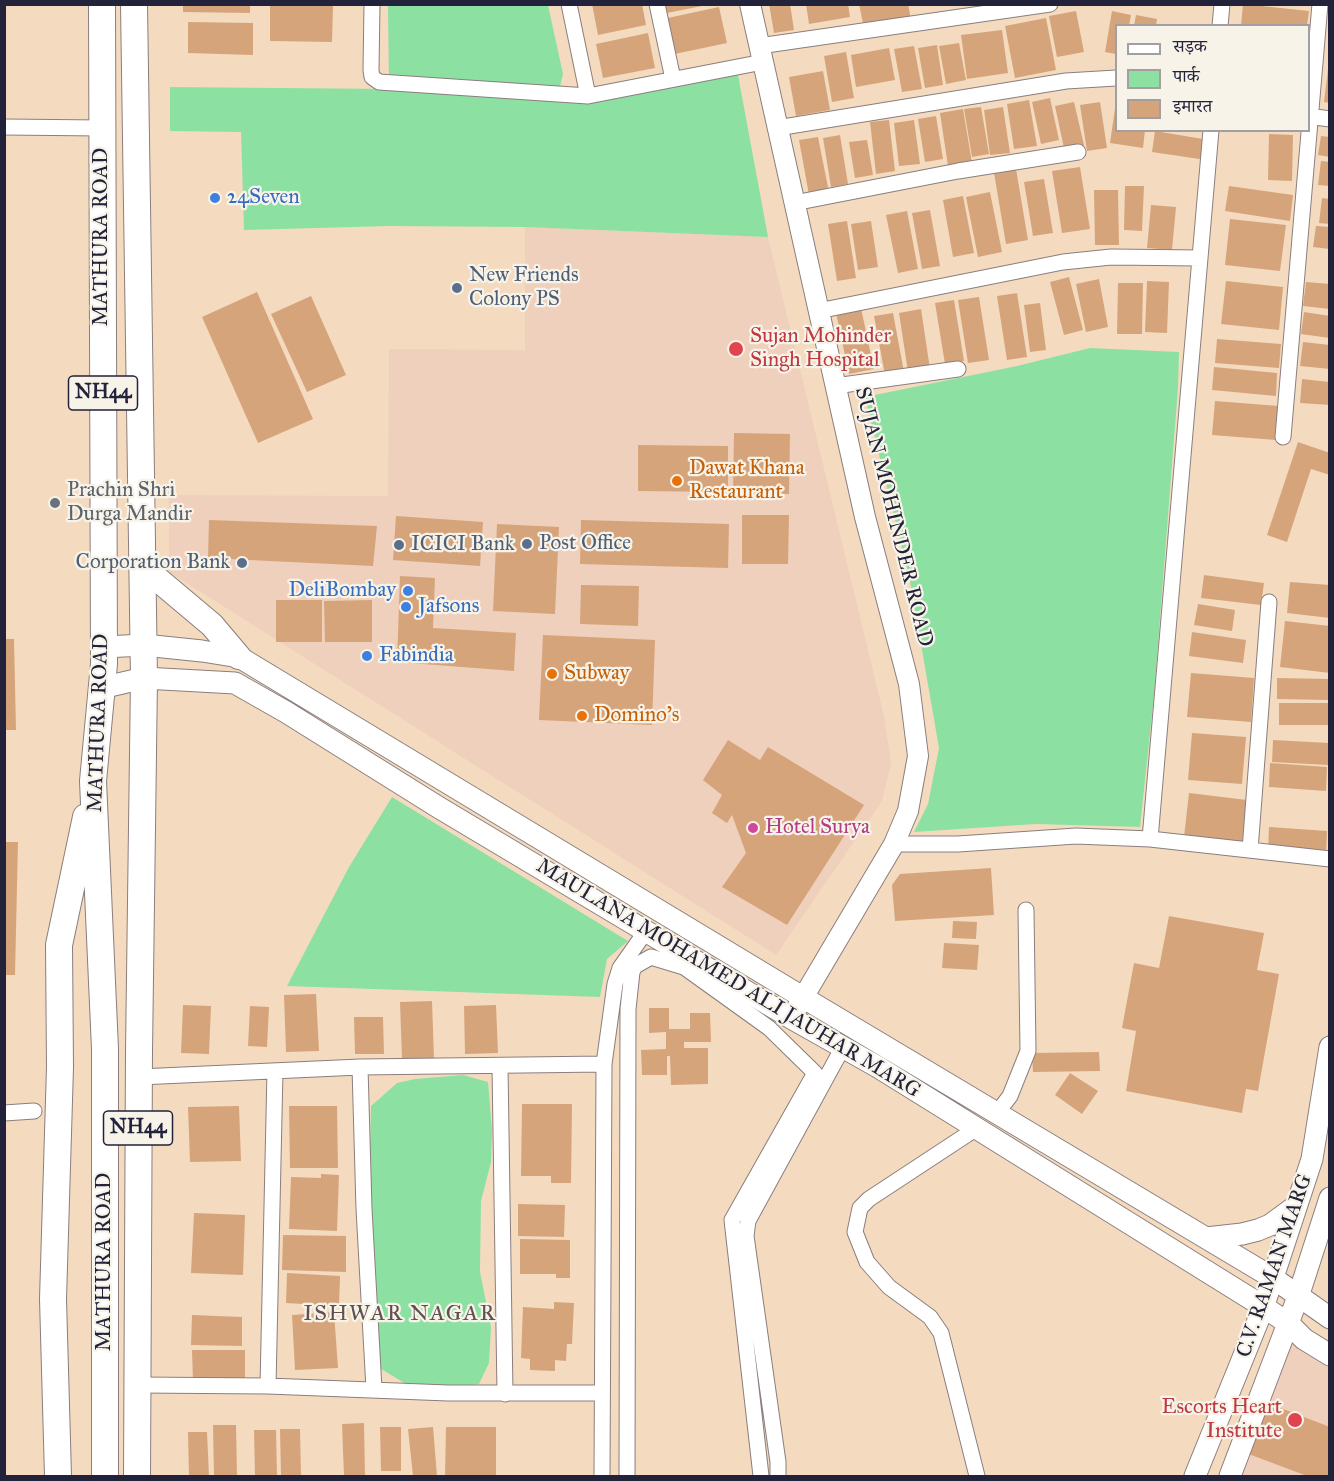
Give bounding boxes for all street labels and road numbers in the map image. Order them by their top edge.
street label: MATHURA ROAD [89,148,115,326]
road number: NH44 [68,376,138,410]
street label: SUJAN MOHINDER ROAD [848,384,938,650]
street label: MATHURA ROAD [83,633,115,813]
street label: MAULANA MOHAMED ALI JAUHAR MARG [531,854,925,1104]
road number: NH44 [104,1111,172,1145]
street label: C.V. RAMAN MARG [1232,1171,1318,1361]
street label: MATHURA ROAD [92,1173,118,1351]

